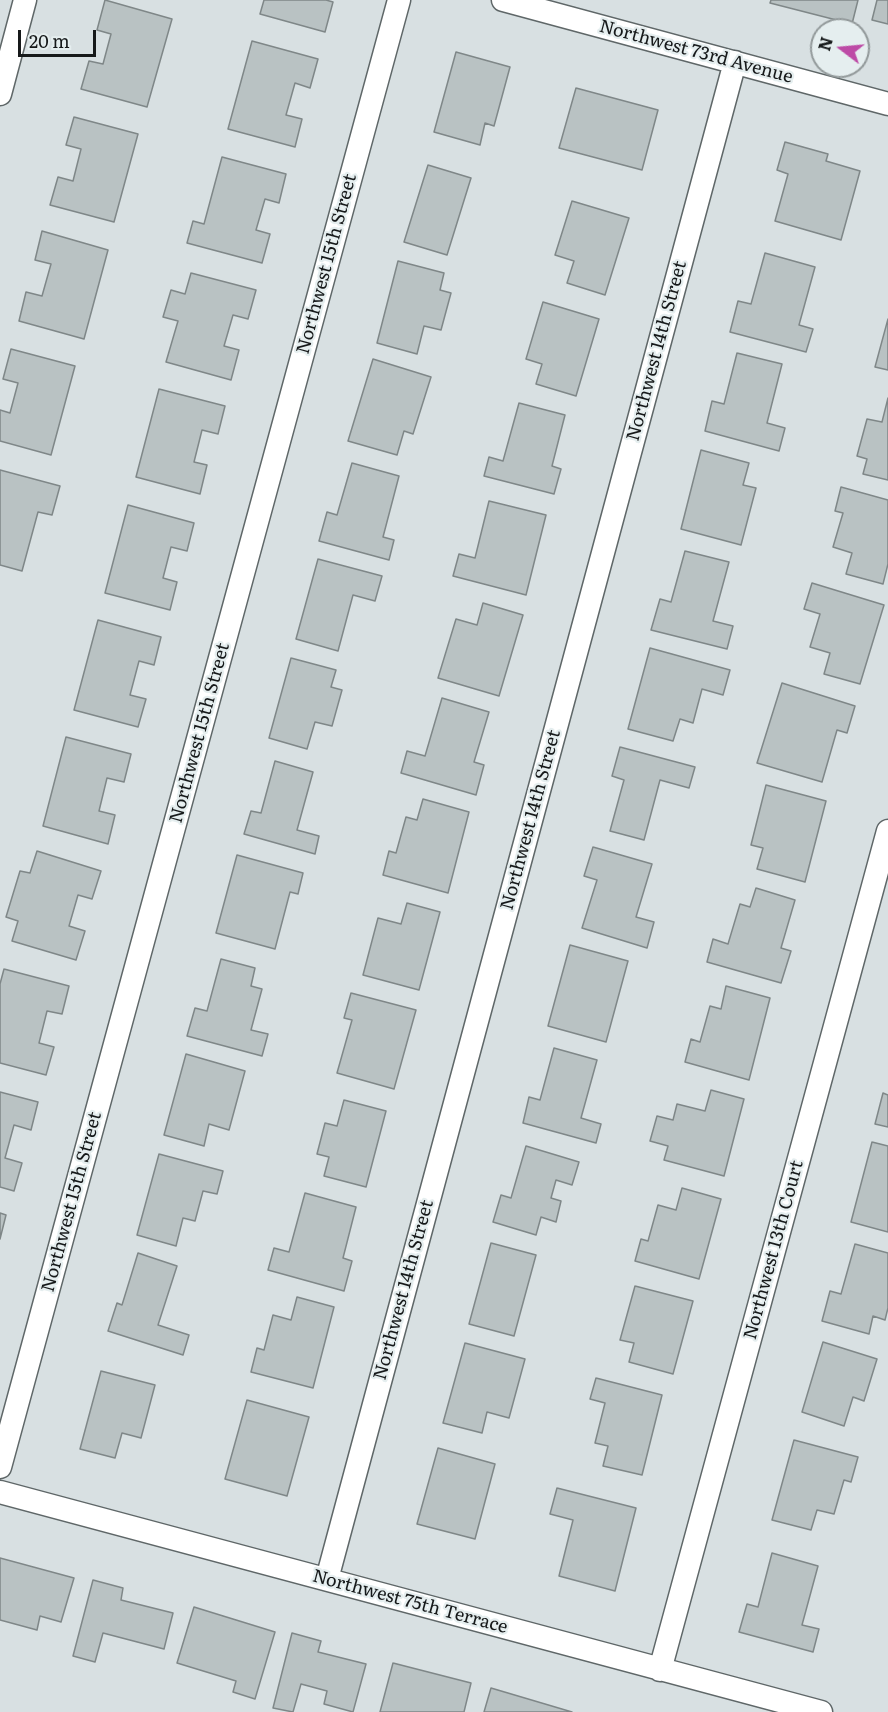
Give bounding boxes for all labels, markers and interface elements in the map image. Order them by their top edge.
street label: Northwest 73rd Avenue [597,16,795,88]
scale bar [21,18,99,56]
north arrow [810,18,870,78]
text: 20 m [29,27,70,54]
text: N [811,34,838,53]
street label: Northwest 15th Street [293,172,361,356]
street label: Northwest 14th Street [623,259,691,443]
street label: Northwest 15th Street [166,641,234,825]
street label: Northwest 14th Street [497,728,565,912]
street label: Northwest 15th Street [38,1110,106,1294]
street label: Northwest 13th Court [740,1158,808,1342]
street label: Northwest 14th Street [370,1198,438,1382]
street label: Northwest 75th Terrace [310,1566,510,1638]

